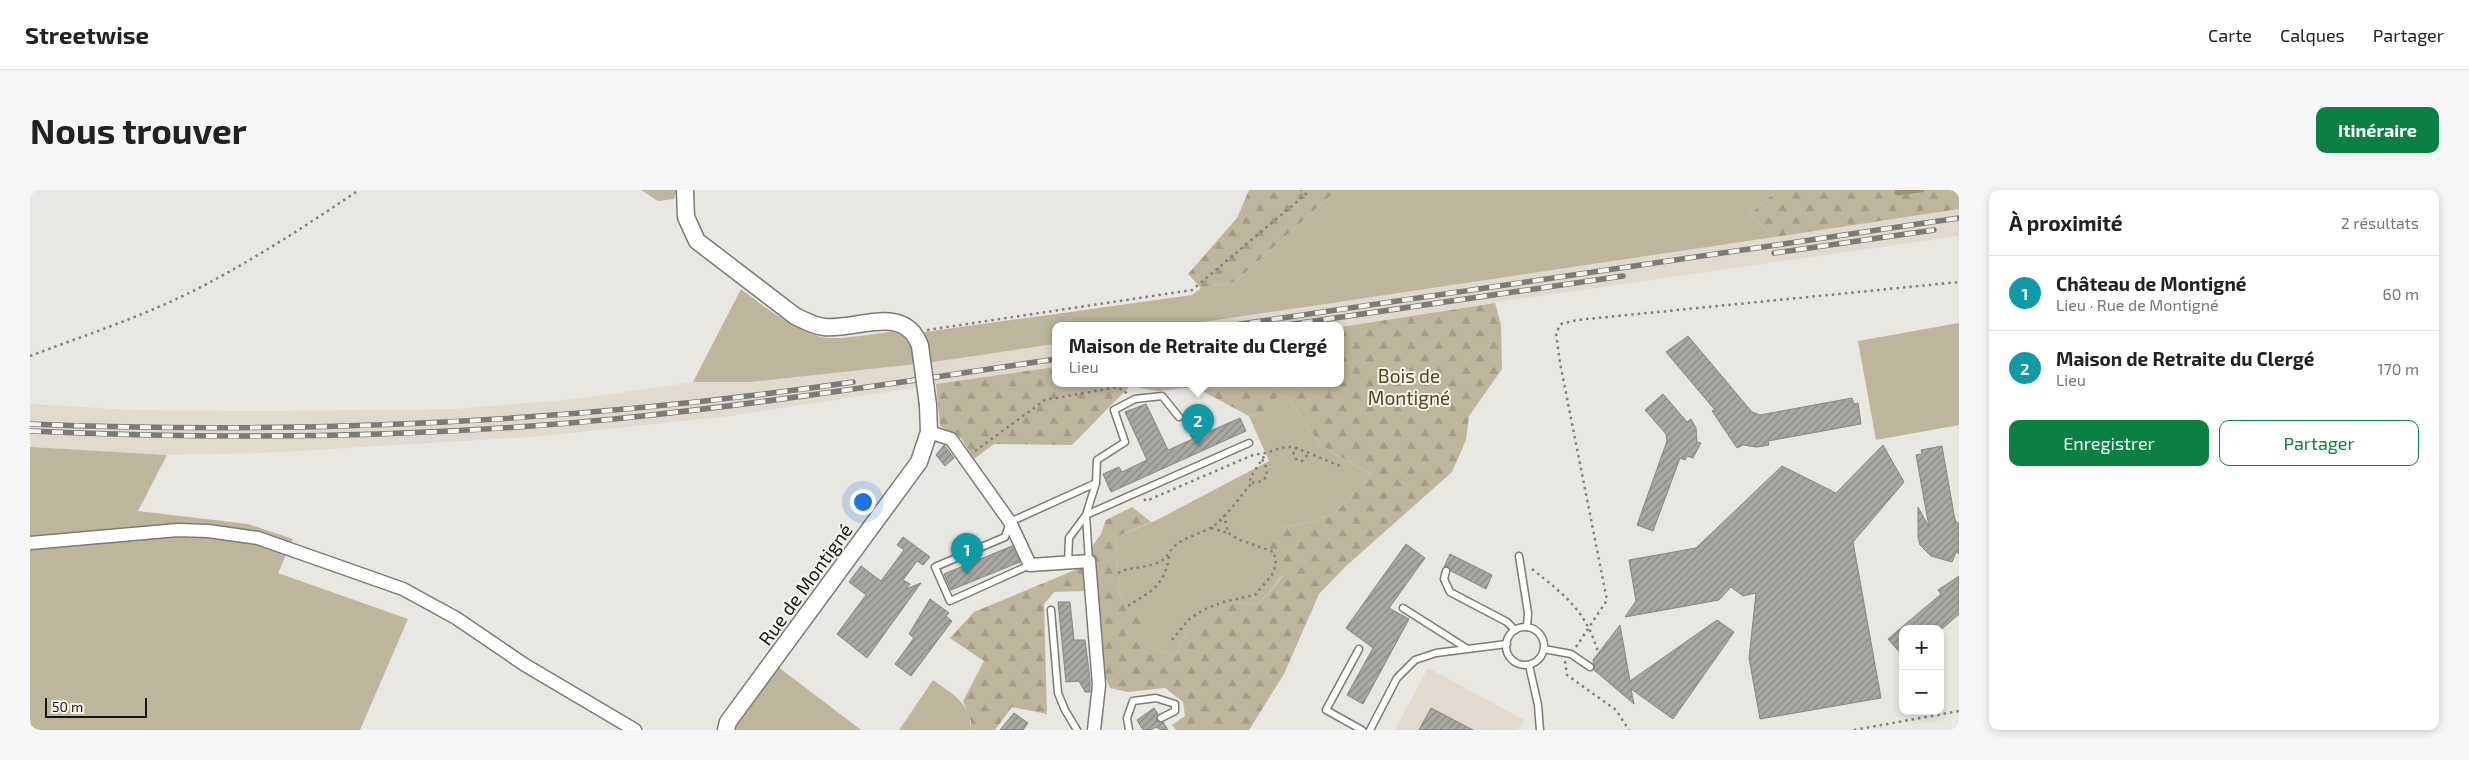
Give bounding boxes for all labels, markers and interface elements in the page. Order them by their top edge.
text: Streetwise [25,20,149,49]
text: Carte [2208,24,2252,46]
text: Calques [2280,24,2345,46]
text: Partager [2373,24,2444,46]
button: Itinéraire [2316,107,2439,153]
text: Nous trouver [30,109,247,151]
text: À proximité [2009,210,2123,235]
text: 2 résultats [2341,213,2419,232]
text: Château de Montigné [2056,272,2247,295]
text: 1 [2022,284,2028,303]
text: 60 m [2383,284,2419,303]
text: Lieu · Rue de Montigné [2056,295,2219,314]
popup [1052,322,1344,387]
text: Maison de Retraite du Clergé [1069,334,1327,357]
text: Maison de Retraite du Clergé [2056,347,2314,370]
text: Lieu [1069,357,1099,376]
text: 2 [2020,359,2030,378]
text: 170 m [2377,359,2419,378]
park label: Bois de Montigné [1368,364,1450,409]
text: Lieu [2056,370,2086,389]
pin: 2 [1182,404,1214,445]
button: Enregistrer [2009,420,2209,466]
button: Partager [2219,420,2419,466]
your location [850,489,876,515]
street label: Rue de Montigné [753,519,857,649]
pin: 1 [951,533,983,574]
map controls [1899,625,1944,715]
button: + [1899,625,1944,670]
button: − [1899,670,1944,715]
scale bar [45,695,148,718]
text: 50 m [52,698,83,715]

